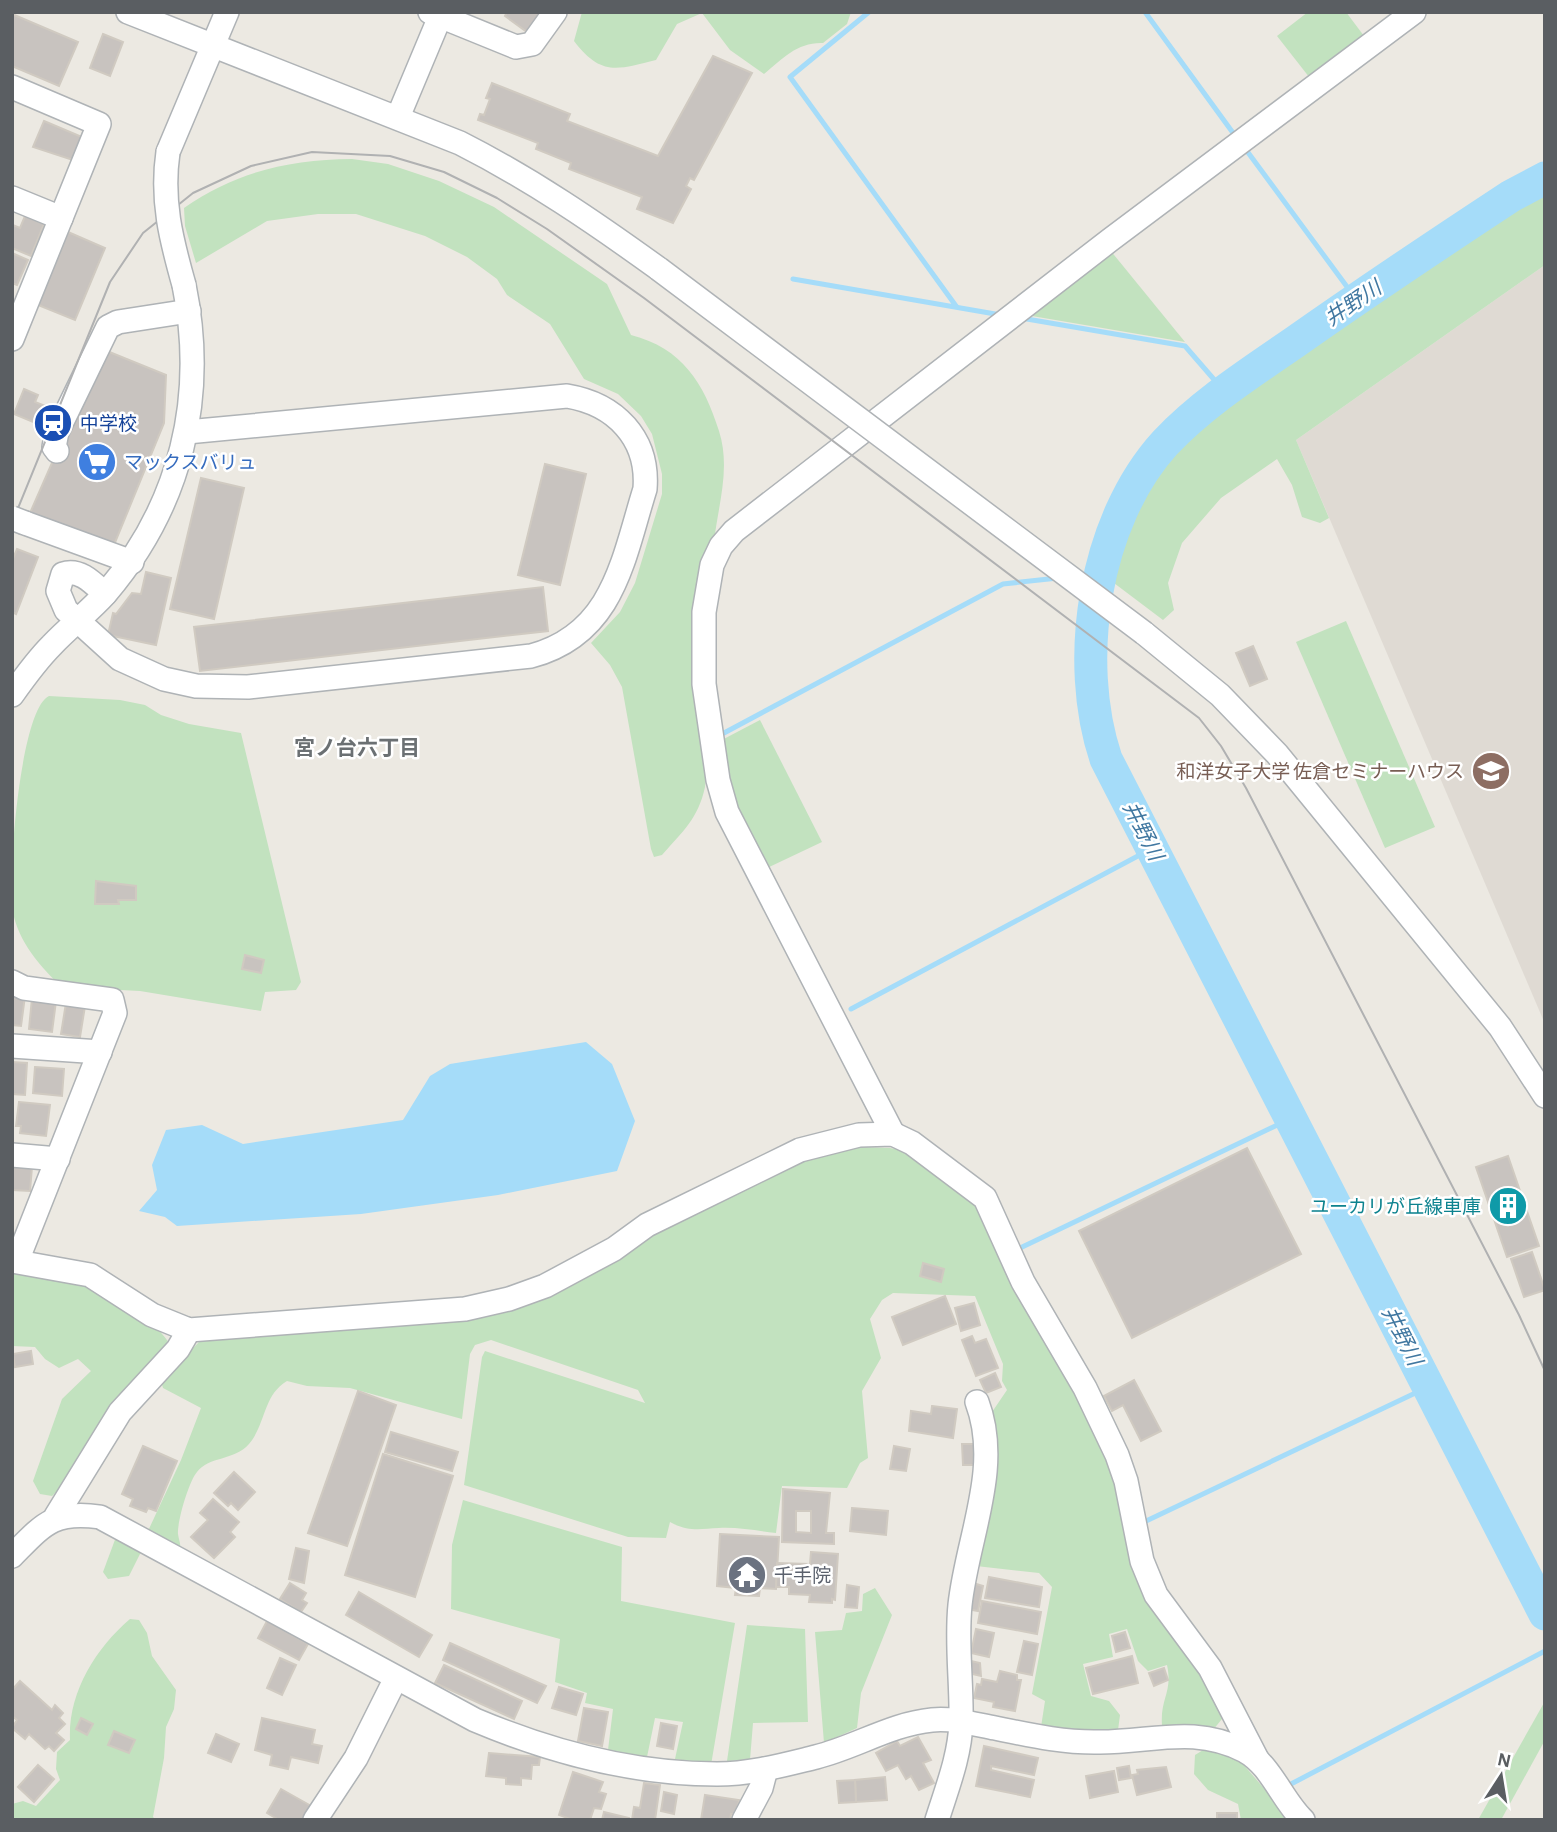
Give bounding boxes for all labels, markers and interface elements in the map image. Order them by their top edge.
water label: 井野川 [1321,275,1387,330]
station icon: 中学校 [32,402,74,444]
place label: 中学校 [80,413,137,434]
supermarket icon: マックスバリュ [76,441,118,483]
place label: マックスバリュ [124,453,256,473]
district label: 宮ノ台六丁目 [294,737,420,759]
school or university icon: 和洋女子大学 佐倉セミナーハウス [1470,750,1512,792]
place label: 和洋女子大学 佐倉セミナーハウス [1176,761,1464,782]
water label: 井野川 [1119,798,1168,866]
building icon: ユーカリが丘線車庫 [1487,1185,1529,1227]
place label: ユーカリが丘線車庫 [1310,1196,1481,1217]
water label: 井野川 [1378,1303,1427,1371]
temple icon: 千手院 [726,1554,768,1596]
place label: 千手院 [774,1566,831,1586]
north arrow [1466,1741,1536,1811]
text: N [1496,1750,1513,1772]

